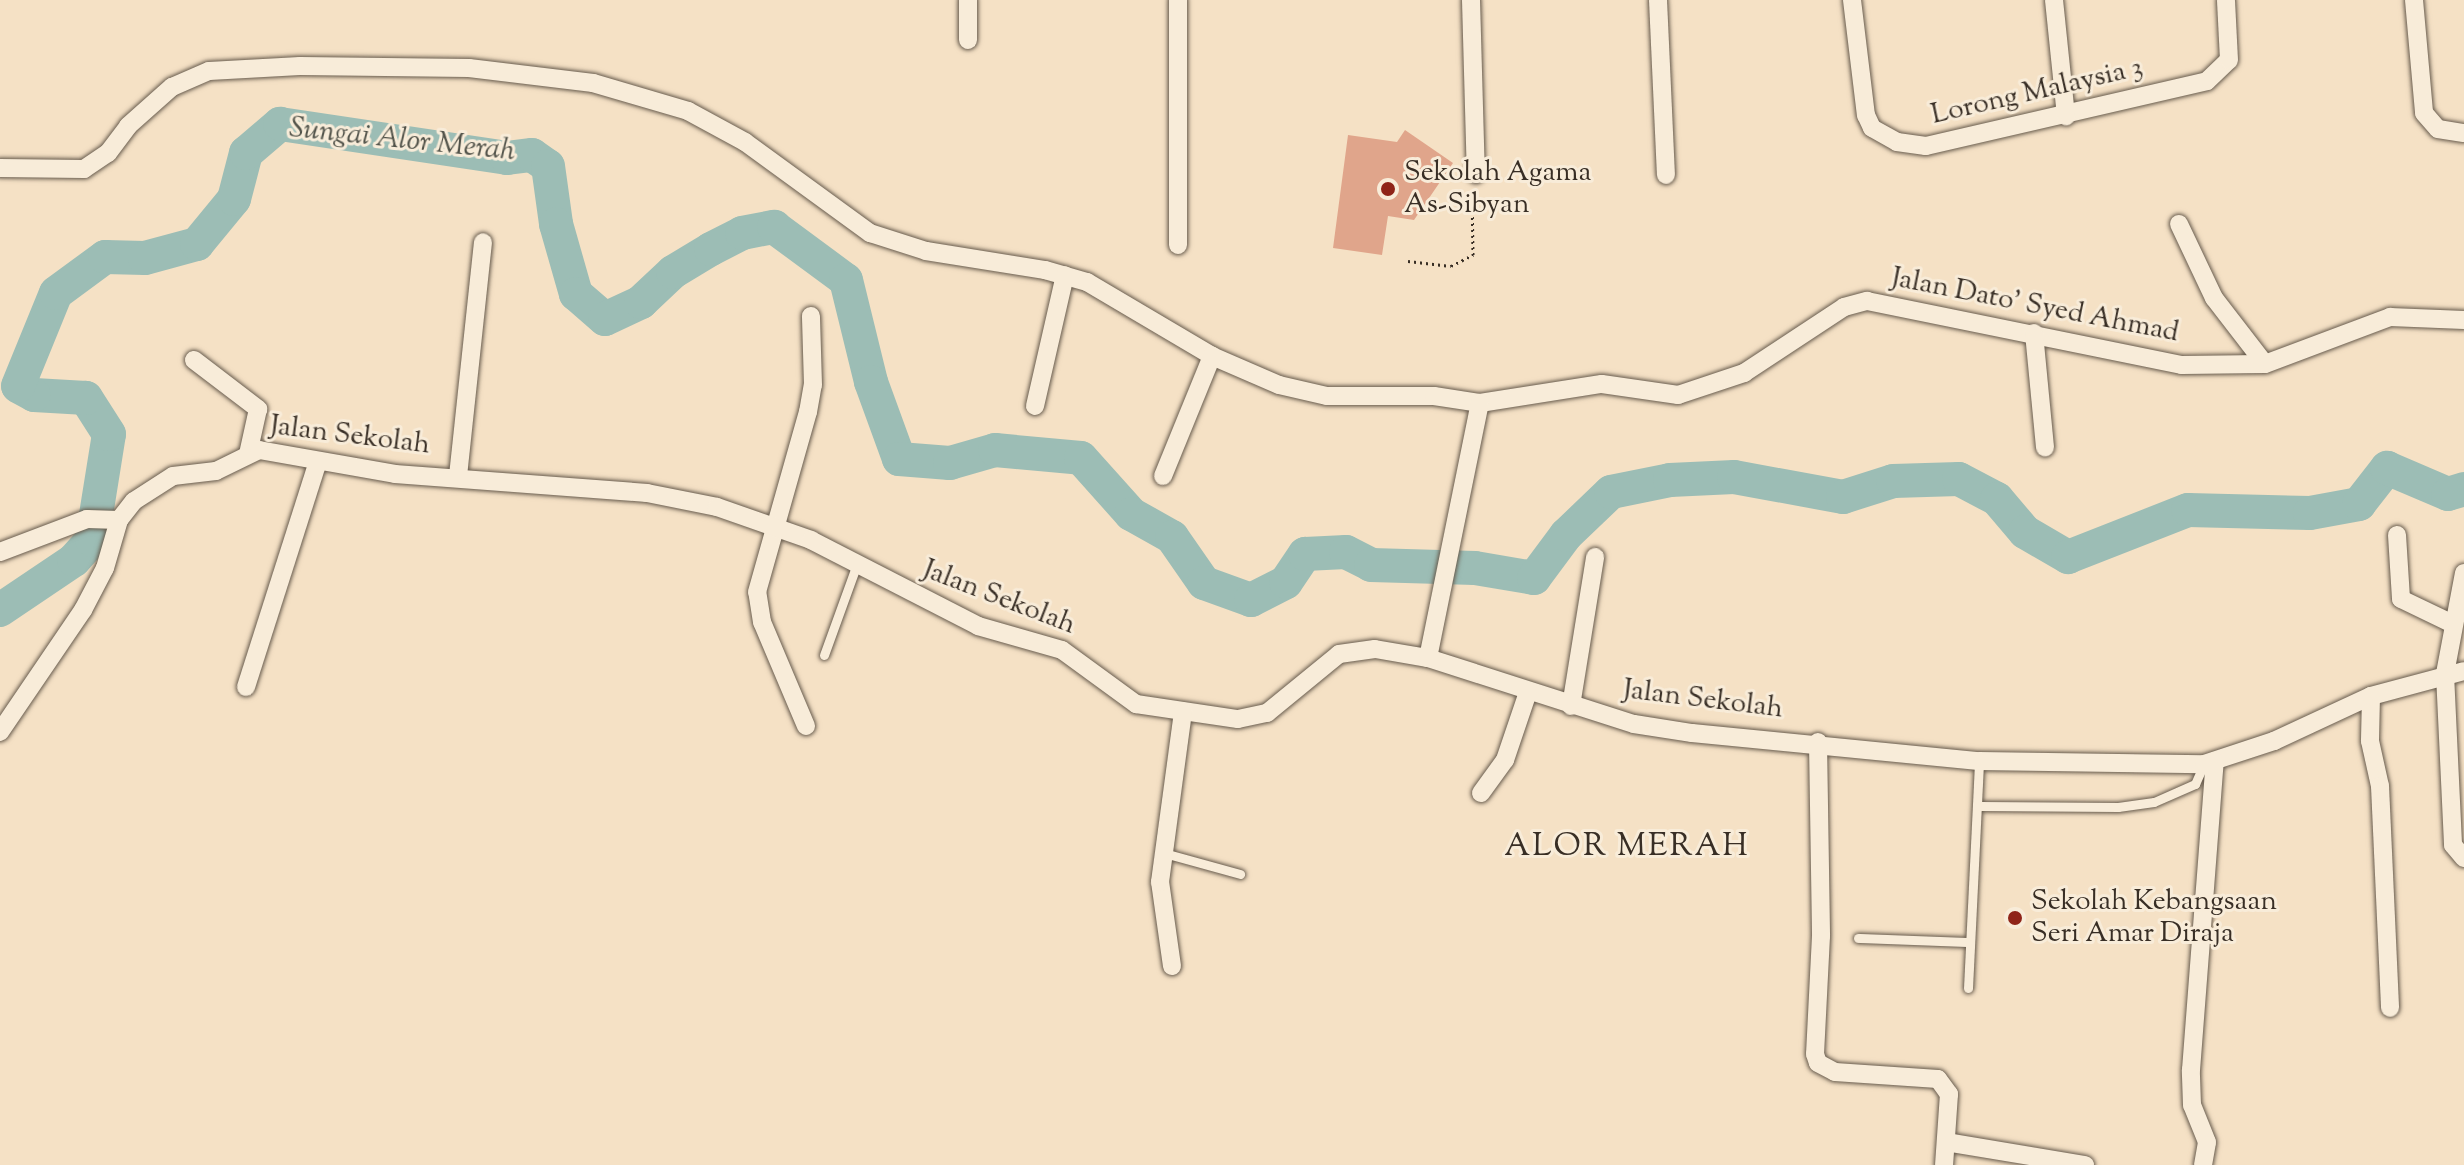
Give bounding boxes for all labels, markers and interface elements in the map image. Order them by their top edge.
street label: Lorong Malaysia 3 [1928,51,2146,133]
water label: Sungai Alor Merah [287,111,517,171]
place label: Sekolah Agama As-Sibyan [1404,156,1591,222]
marker: Sekolah Agama As-Sibyan [1379,180,1397,198]
street label: Jalan Dato' Syed Ahmad [1888,262,2182,350]
street label: Jalan Sekolah [268,410,432,462]
street label: Jalan Sekolah [918,553,1080,643]
street label: Jalan Sekolah [1621,674,1785,726]
district label: ALOR MERAH [1504,828,1750,866]
place label: Sekolah Kebangsaan Seri Amar Diraja [2031,885,2277,951]
marker: Sekolah Kebangsaan Seri Amar Diraja [2006,909,2024,927]

